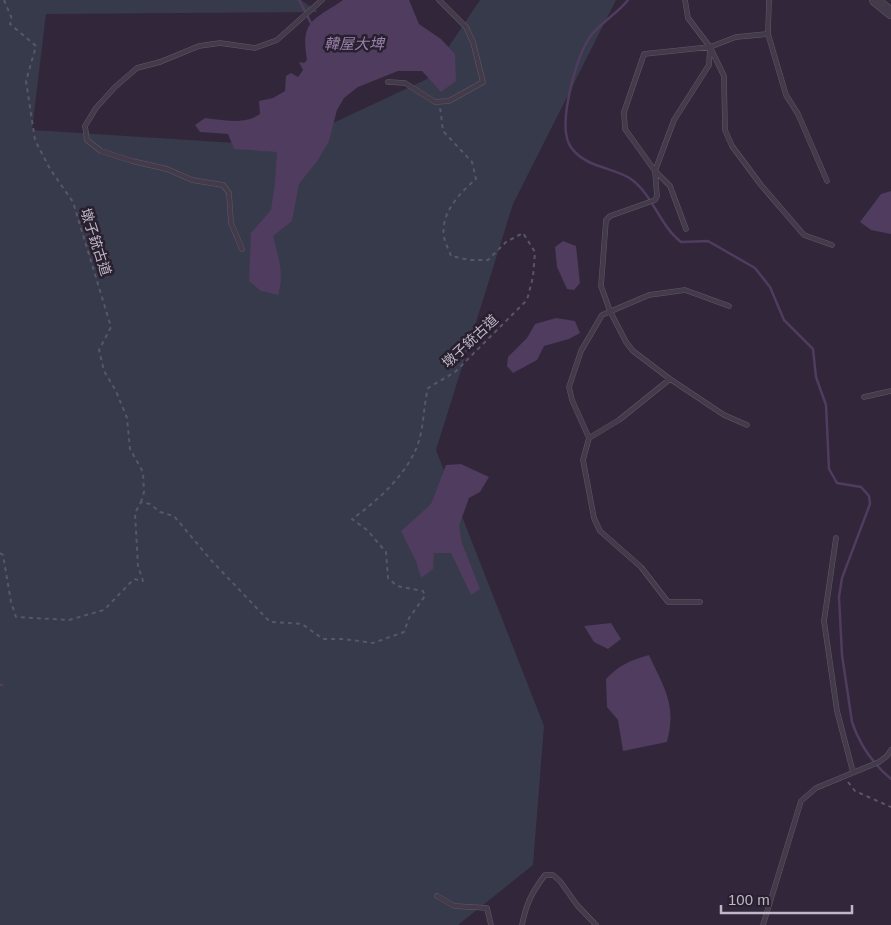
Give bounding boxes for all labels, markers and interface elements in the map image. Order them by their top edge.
water label: 韓屋大埤 [324,35,386,52]
street label: 墩子銃古道 [78,206,114,278]
street label: 墩子銃古道 [439,311,501,371]
scale bar [721,882,852,914]
text: 100 m [728,891,770,908]

